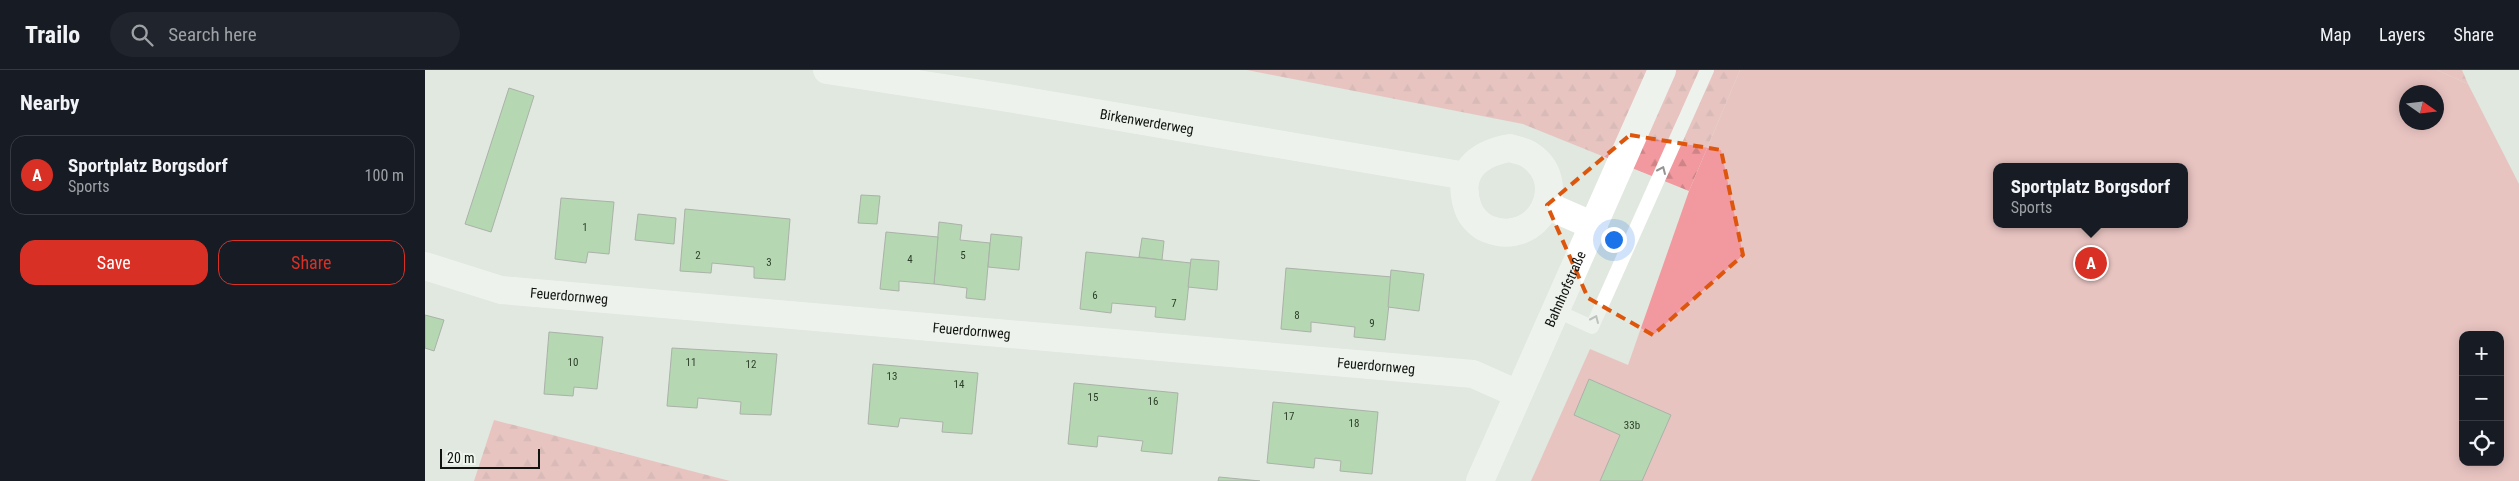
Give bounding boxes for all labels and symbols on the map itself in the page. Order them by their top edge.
north arrow [2399,85,2444,130]
street label: Birkenwerderweg [1099,106,1195,137]
one-way arrow [1656,166,1667,175]
house number: 1 [582,221,588,234]
your location [1601,227,1627,253]
pin: A [2075,244,2107,282]
street label: Bahnhofstraße [1541,248,1589,329]
house number: 2 [695,249,701,262]
house number: 5 [960,249,966,262]
house number: 4 [907,253,913,266]
house number: 3 [766,256,772,269]
street label: Feuerdornweg [529,285,609,307]
house number: 6 [1092,289,1098,302]
house number: 7 [1171,297,1177,310]
house number: 8 [1294,309,1300,322]
one-way arrow [1589,315,1600,324]
house number: 9 [1369,317,1375,330]
street label: Feuerdornweg [932,319,1011,342]
street label: Feuerdornweg [1336,354,1416,377]
house number: 10 [568,356,578,369]
house number: 11 [686,356,696,369]
house number: 12 [746,358,756,371]
house number: 13 [887,370,897,383]
house number: 14 [954,378,965,391]
house number: 15 [1088,391,1098,404]
house number: 16 [1148,395,1158,408]
house number: 17 [1284,410,1294,423]
house number: 18 [1349,417,1359,430]
house number: 33b [1624,419,1640,432]
scale bar [440,446,540,469]

